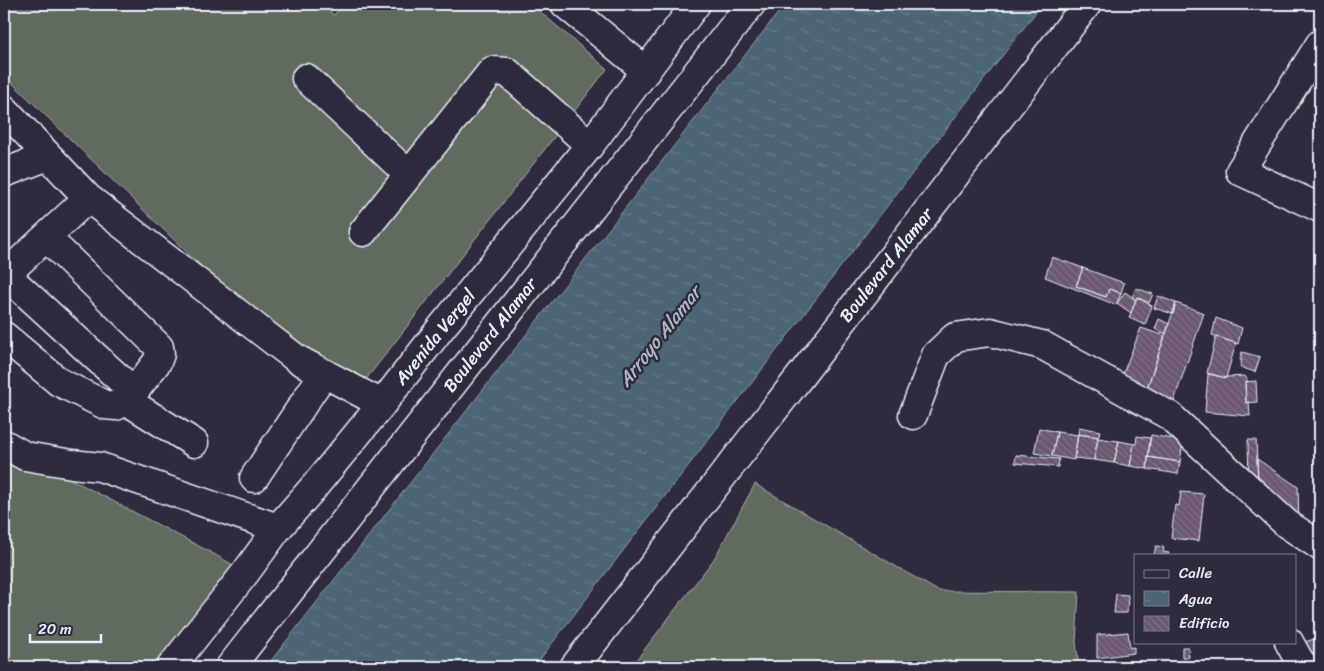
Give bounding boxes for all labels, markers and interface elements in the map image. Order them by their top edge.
street label: Boulevard Alamar [831,199,942,330]
street label: Boulevard Alamar [435,269,546,400]
water label: Arroyo Alamar [608,276,712,395]
street label: Avenida Vergel [385,281,485,393]
legend [1134,554,1296,644]
text: Calle [1179,560,1212,586]
text: Agua [1178,586,1212,612]
text: Edificio [1179,610,1230,636]
scale bar [30,611,101,643]
text: 20 m [38,616,72,642]

